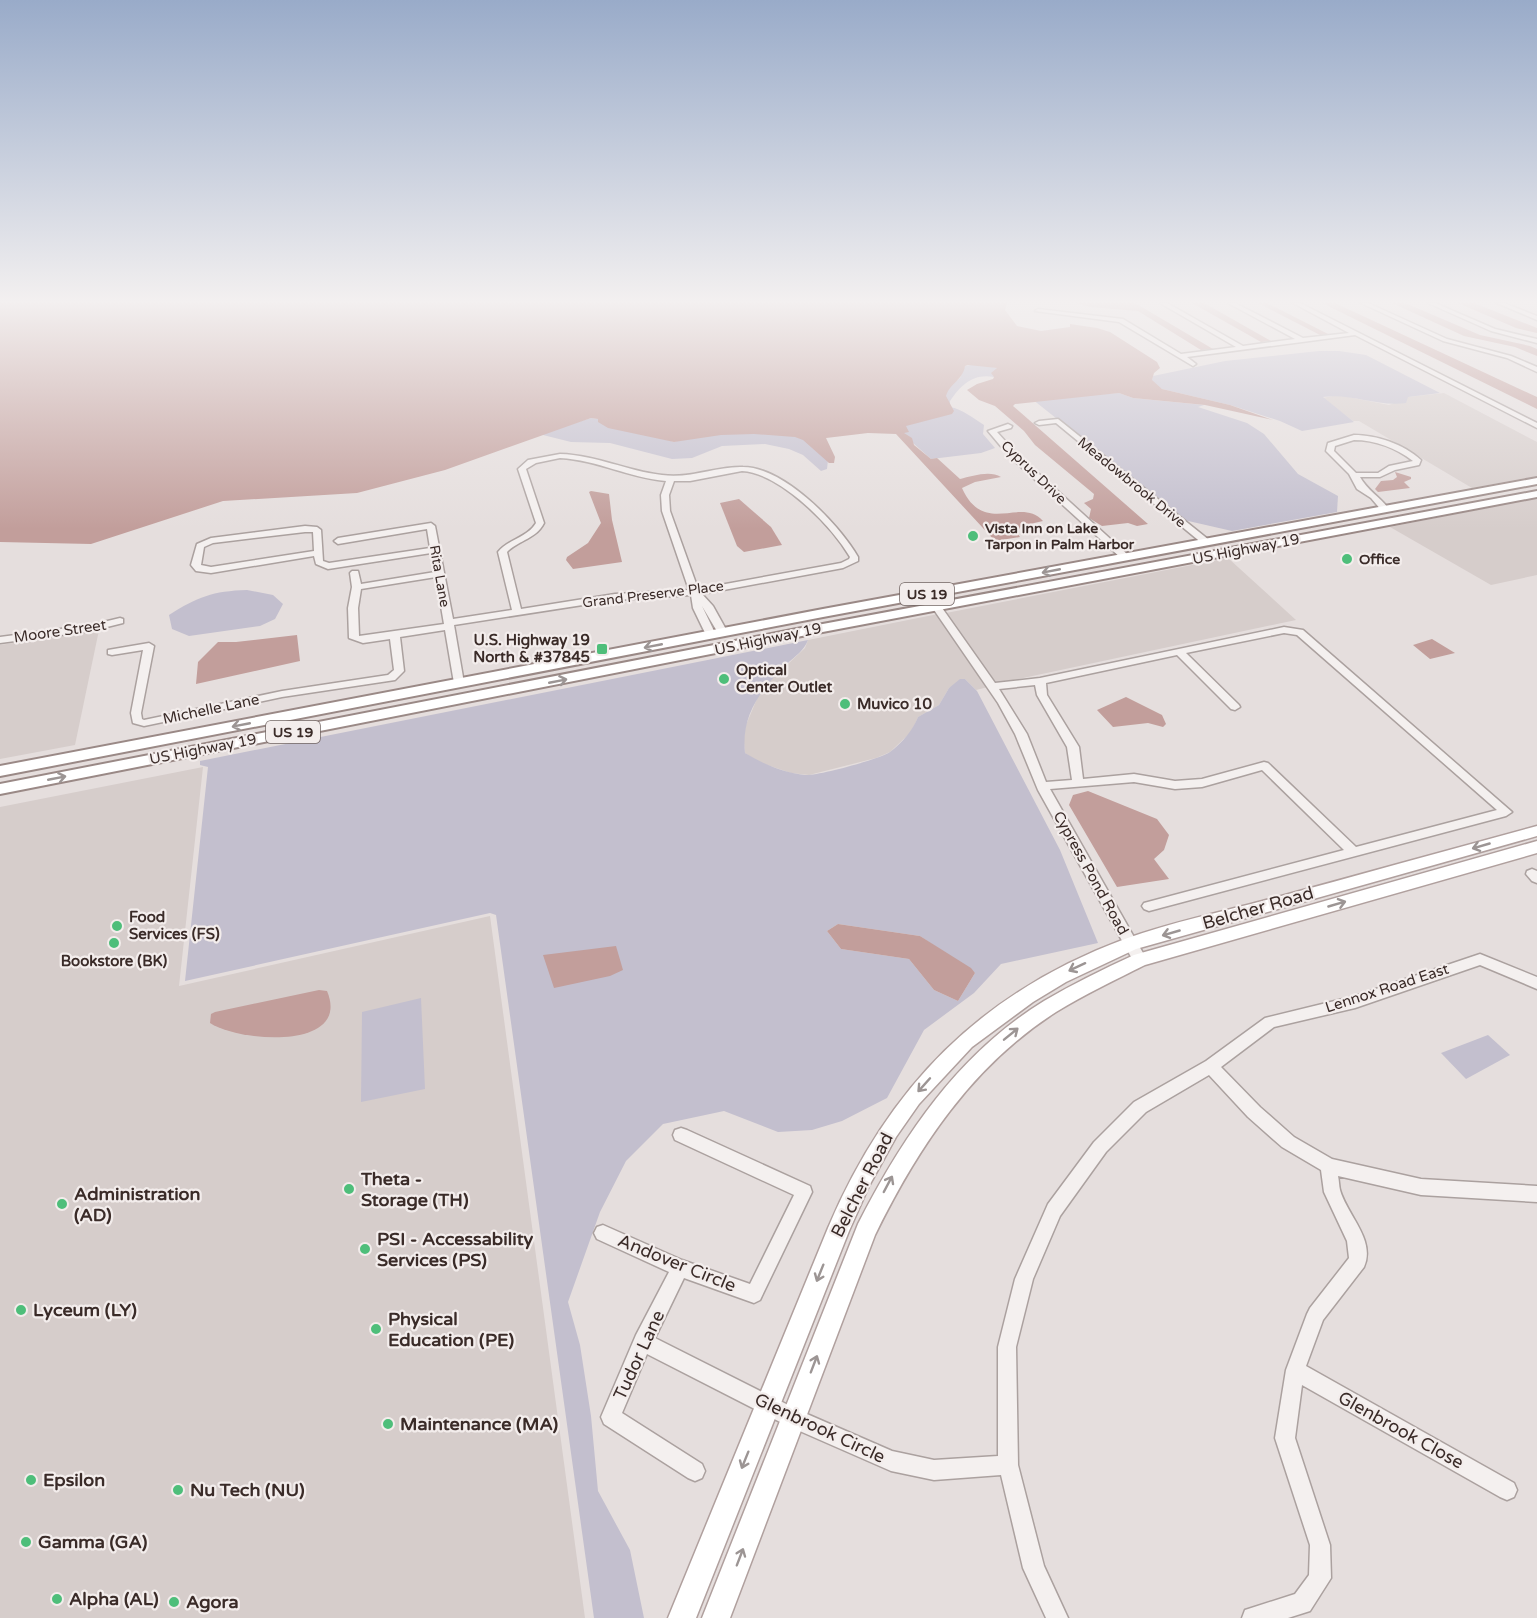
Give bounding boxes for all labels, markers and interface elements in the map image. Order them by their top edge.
street label: Meadowbrook Drive [1074,434,1189,531]
street label: Cyprus Drive [997,437,1070,508]
place label: Vista Inn on Lake Tarpon in Palm Harbor [984,520,1135,553]
marker: Vista Inn on Lake Tarpon in Palm Harbor [966,529,980,543]
street label: US Highway 19 [1191,530,1301,568]
street label: Rita Lane [426,544,453,609]
place label: Office [1359,551,1400,568]
marker: Office [1340,552,1354,566]
one-way arrow [1041,566,1061,577]
street label: Grand Preserve Place [581,577,725,612]
road number: US 19 [900,583,954,605]
street label: Moore Street [13,616,108,646]
street label: US Highway 19 [713,619,823,659]
place label: U.S. Highway 19 North & #37845 [473,631,590,666]
one-way arrow [643,641,663,652]
marker: U.S. Highway 19 North & #37845 [595,642,609,656]
place label: Optical Center Outlet [736,661,833,696]
marker: Optical Center Outlet [717,672,731,686]
one-way arrow [548,675,567,686]
street label: Michelle Lane [161,690,261,728]
place label: Muvico 10 [857,695,932,713]
marker: Muvico 10 [838,697,852,711]
one-way arrow [232,720,251,731]
road number: US 19 [266,721,320,743]
street label: US Highway 19 [148,730,258,768]
one-way arrow [47,772,67,783]
street label: Cypress Pond Road [1050,808,1132,938]
one-way arrow [1472,841,1491,852]
street label: Belcher Road [1200,882,1316,934]
one-way arrow [1327,897,1346,909]
place label: Food Services (FS) [129,908,220,943]
marker: Food Services (FS) [110,919,124,933]
one-way arrow [1162,927,1181,939]
marker: Bookstore (BK) [107,936,121,950]
place label: Bookstore (BK) [61,952,168,970]
street label: Lennox Road East [1323,959,1451,1016]
one-way arrow [1069,962,1087,973]
one-way arrow [1003,1027,1018,1041]
one-way arrow [917,1077,931,1092]
street label: Belcher Road [826,1129,898,1241]
place label: Theta - Storage (TH) [360,1168,469,1211]
one-way arrow [883,1175,894,1193]
marker: Theta - Storage (TH) [342,1182,356,1196]
place label: Administration (AD) [74,1183,201,1226]
marker: Administration (AD) [55,1197,69,1211]
place label: PSI - Accessability Services (PS) [377,1228,533,1271]
street label: Andover Circle [615,1229,739,1297]
marker: PSI - Accessability Services (PS) [358,1242,372,1256]
one-way arrow [814,1264,825,1282]
place label: Lyceum (LY) [33,1299,137,1321]
marker: Lyceum (LY) [14,1303,28,1317]
street label: Tudor Lane [609,1307,669,1403]
place label: Physical Education (PE) [388,1308,514,1351]
marker: Physical Education (PE) [369,1322,383,1336]
one-way arrow [809,1355,820,1374]
street label: Glenbrook Close [1334,1386,1468,1474]
street label: Glenbrook Circle [751,1388,889,1468]
place label: Maintenance (MA) [400,1413,559,1435]
marker: Maintenance (MA) [381,1417,395,1431]
one-way arrow [739,1450,750,1468]
place label: Epsilon [43,1469,105,1491]
marker: Epsilon [24,1473,38,1487]
place label: Nu Tech (NU) [190,1479,305,1501]
marker: Nu Tech (NU) [171,1483,185,1497]
place label: Gamma (GA) [38,1531,148,1553]
marker: Gamma (GA) [19,1535,33,1549]
one-way arrow [735,1548,746,1567]
place label: Alpha (AL) [69,1588,159,1610]
place label: Agora [186,1591,239,1613]
marker: Alpha (AL) [50,1592,64,1606]
marker: Agora [167,1595,181,1609]

